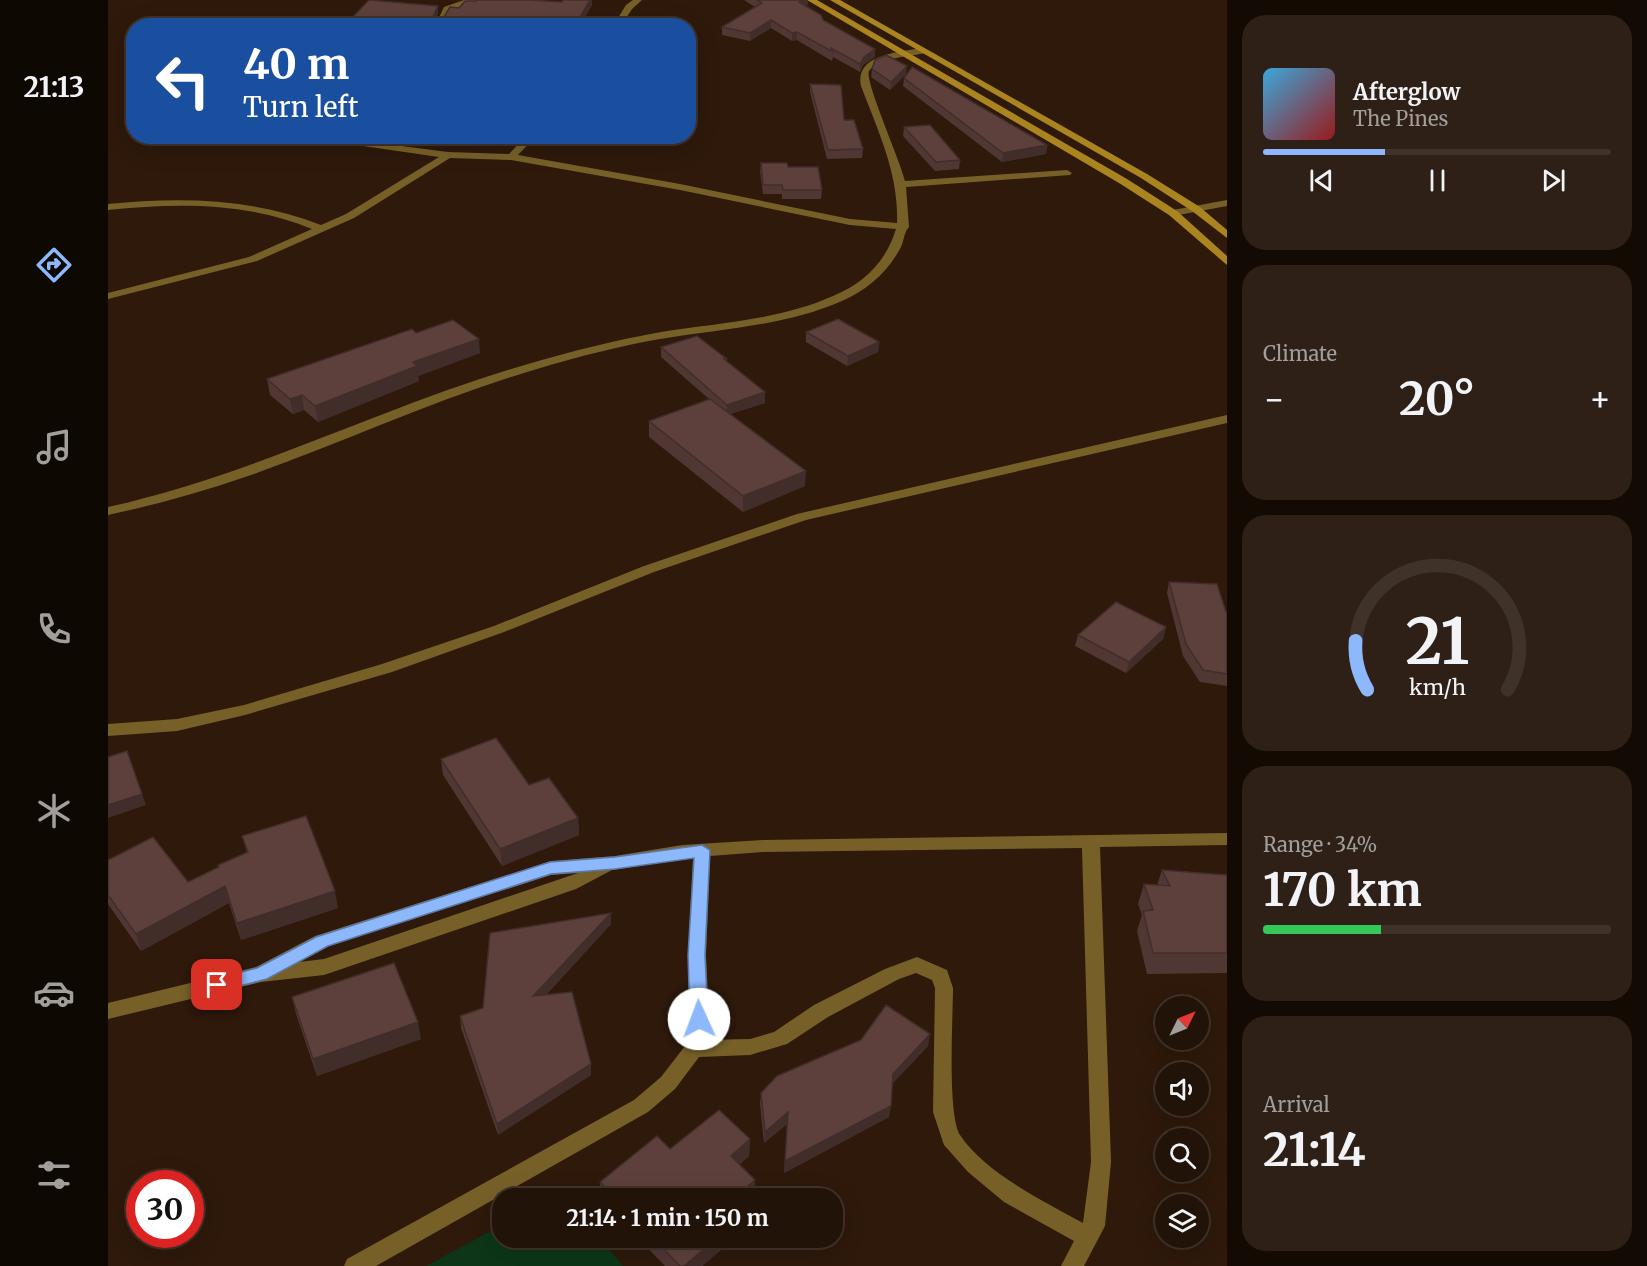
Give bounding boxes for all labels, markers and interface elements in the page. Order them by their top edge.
text: 40 m [243,38,349,90]
icon: left [144,42,222,120]
text: 21:13 [24,70,84,104]
text: Afterglow [1353,78,1460,106]
text: Turn left [243,90,358,124]
text: The Pines [1353,106,1448,131]
icon: previous [1305,164,1338,197]
icon: pause [1421,164,1454,197]
icon: next [1537,164,1570,197]
icon: directions [33,244,75,286]
text: Climate [1263,341,1337,366]
text: 20° [1399,371,1475,427]
text: − [1263,379,1285,420]
text: + [1589,379,1611,420]
icon: music [33,426,75,468]
text: 21 [1405,603,1469,681]
icon: phone [33,608,75,650]
text: km/h [1409,674,1465,701]
icon: climate [33,790,75,832]
text: Range · 34% [1263,832,1377,857]
text: 170 km [1263,862,1422,918]
pin [191,959,242,1010]
icon: arrive [200,968,233,1001]
icon: car [33,972,75,1014]
position arrow [667,987,731,1051]
north arrow [1155,996,1209,1050]
map controls [1155,996,1209,1248]
button: sound [1155,1062,1209,1116]
text: Arrival [1263,1092,1330,1117]
text: 21:14 [1263,1122,1366,1178]
button: search [1155,1128,1209,1182]
icon: filters [33,1154,75,1196]
speed limit sign: 30 [126,1170,204,1248]
button: layers [1155,1194,1209,1248]
text: 21:14 · 1 min · 150 m [566,1204,769,1232]

